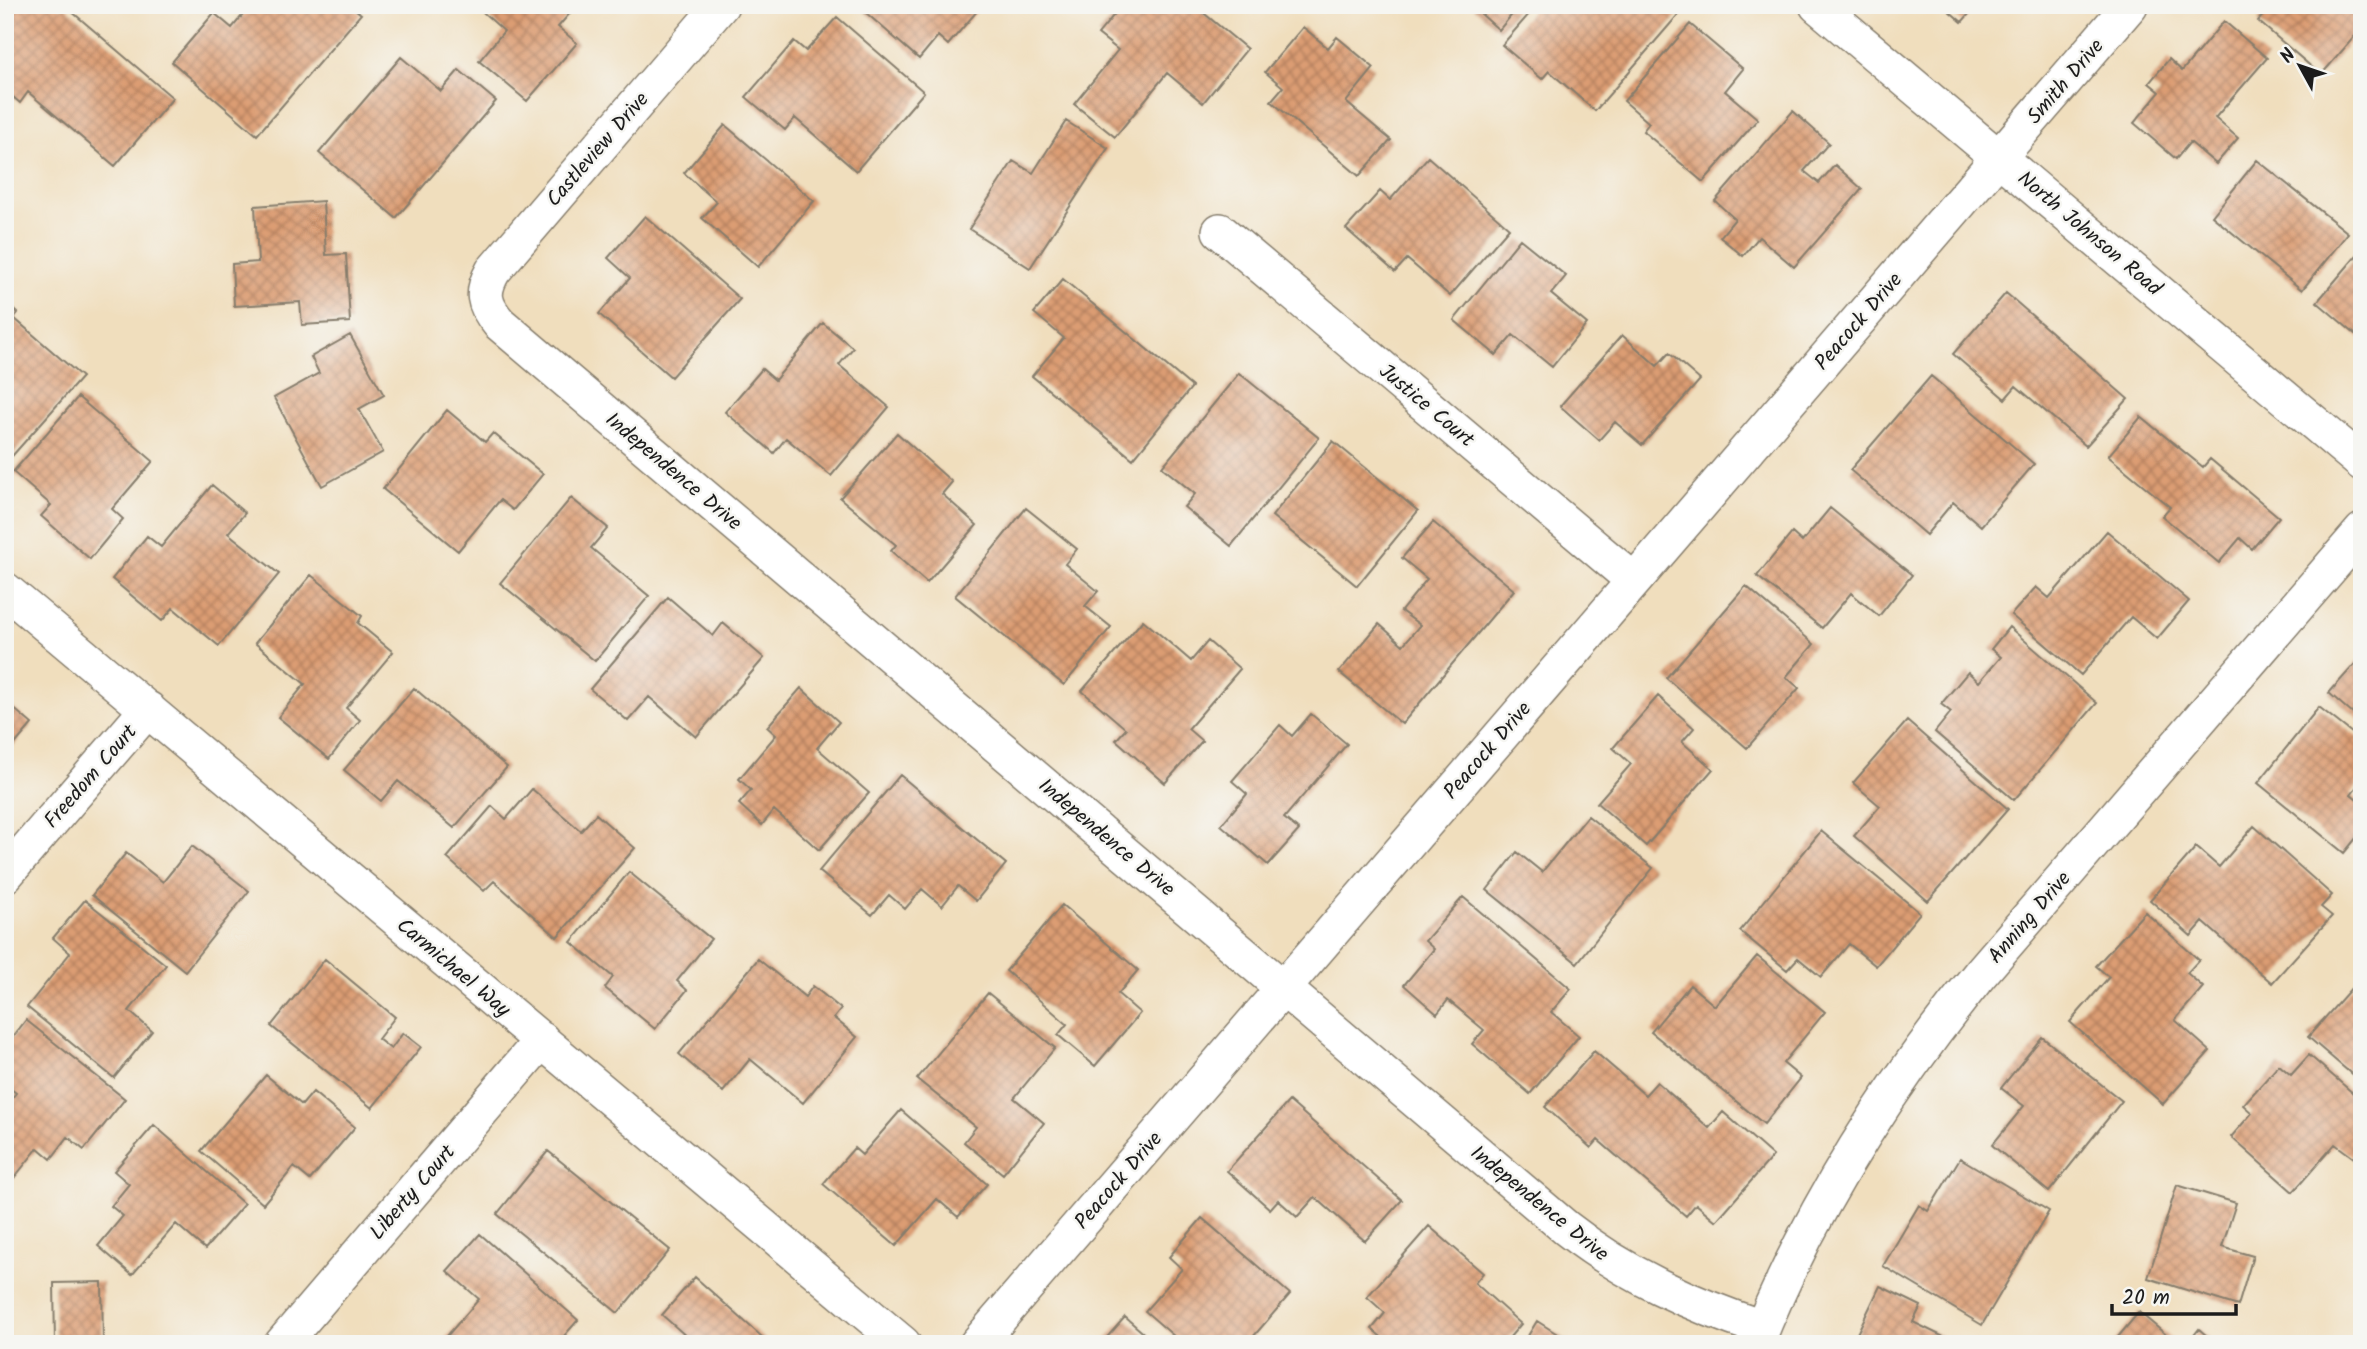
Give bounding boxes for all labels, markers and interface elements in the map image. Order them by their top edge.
street label: Smith Drive [2019,31,2113,132]
north arrow [2266,32,2336,102]
text: N [2273,42,2304,71]
street label: Castleview Drive [539,84,658,215]
street label: North Johnson Road [2009,164,2169,305]
street label: Peacock Drive [1807,265,1912,378]
street label: Justice Court [1371,356,1482,457]
street label: Independence Drive [597,405,749,540]
street label: Peacock Drive [1436,694,1541,807]
street label: Freedom Court [36,717,147,837]
street label: Independence Drive [1030,771,1182,906]
street label: Anning Drive [1980,864,2080,972]
street label: Carmichael Way [389,910,518,1026]
street label: Peacock Drive [1067,1124,1172,1237]
street label: Liberty Court [362,1137,465,1248]
street label: Independence Drive [1462,1138,1616,1271]
scale bar [2112,1272,2236,1316]
text: 20 m [2122,1282,2170,1315]

